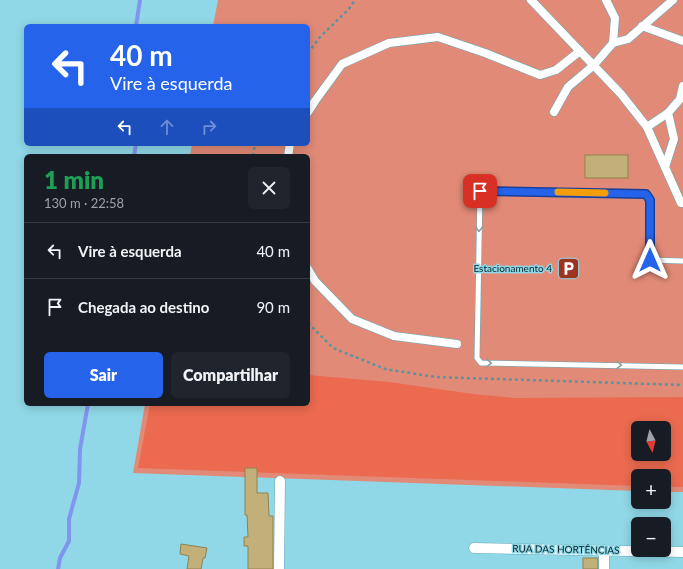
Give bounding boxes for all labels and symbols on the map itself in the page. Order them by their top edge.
pin [463,174,497,208]
one-way arrow [475,226,483,232]
position arrow [629,239,671,281]
parking icon: Estacionamento 4 [555,255,581,281]
place label: Estacionamento 4 [473,262,552,274]
one-way arrow [486,359,492,367]
one-way arrow [616,361,622,370]
north arrow [631,421,671,461]
street label: RUA DAS HORTÊNCIAS [512,542,620,556]

